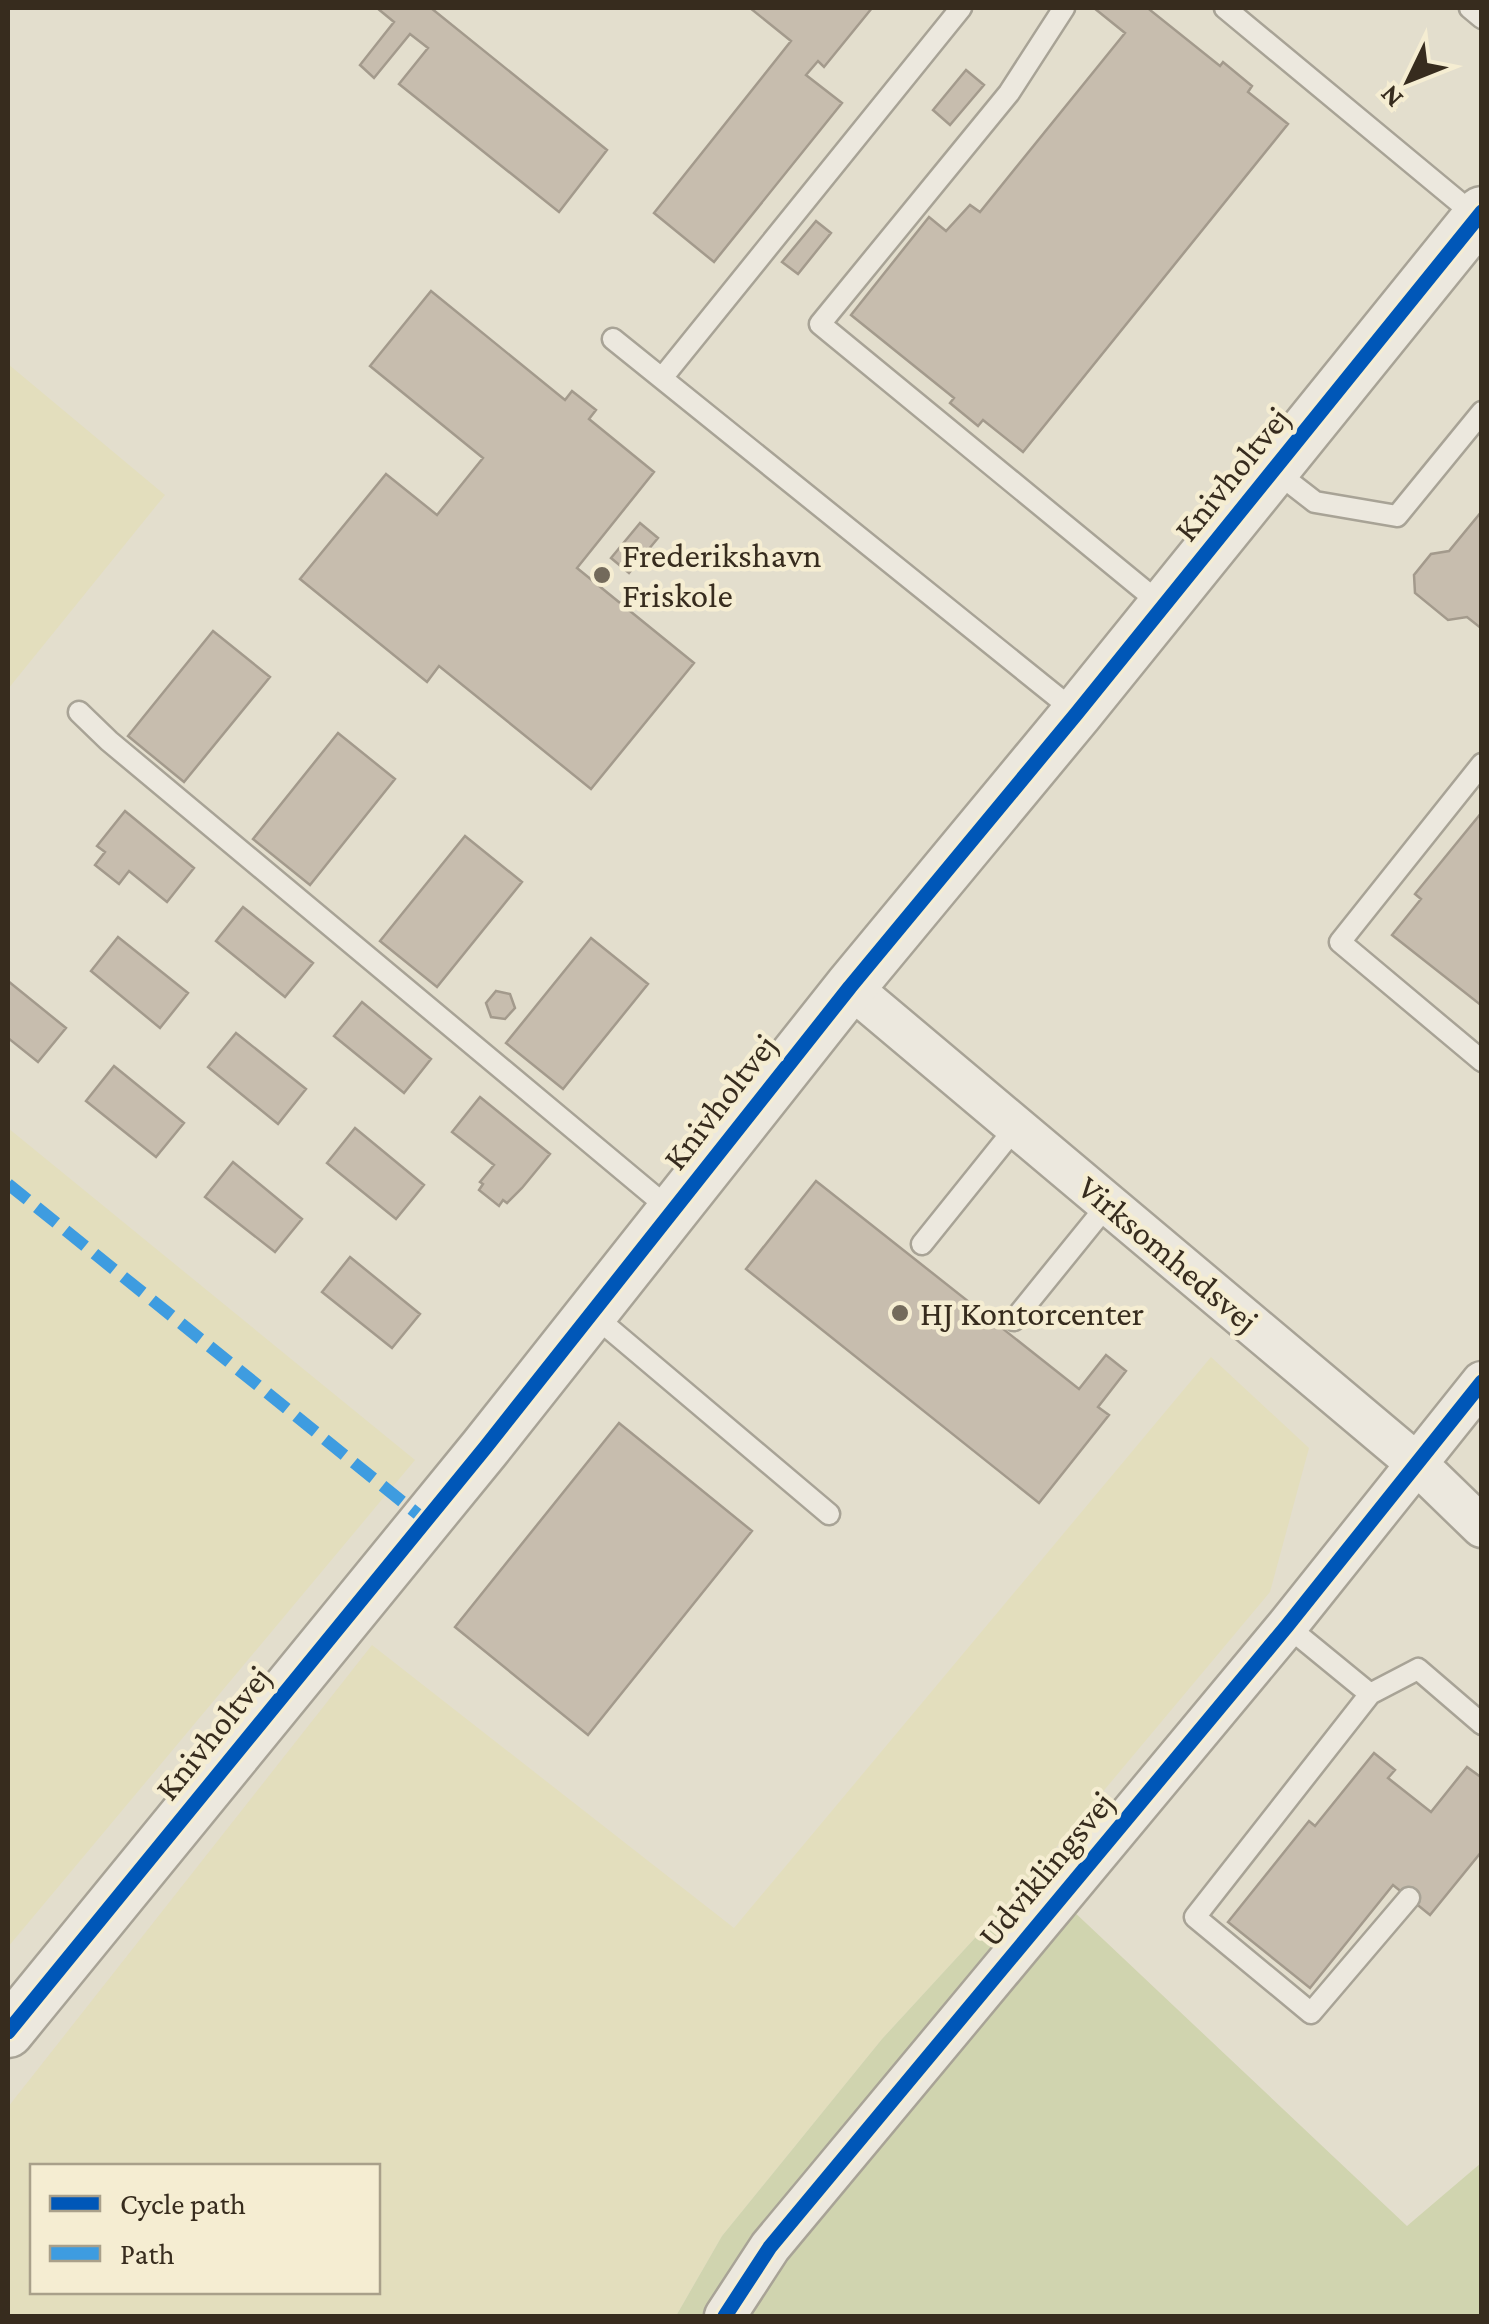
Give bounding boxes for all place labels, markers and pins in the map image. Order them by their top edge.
place label: Frederikshavn Friskole [622,536,822,615]
marker: Frederikshavn Friskole [591,564,613,586]
place label: HJ Kontorcenter [920,1294,1144,1333]
marker: HJ Kontorcenter [889,1302,911,1324]

